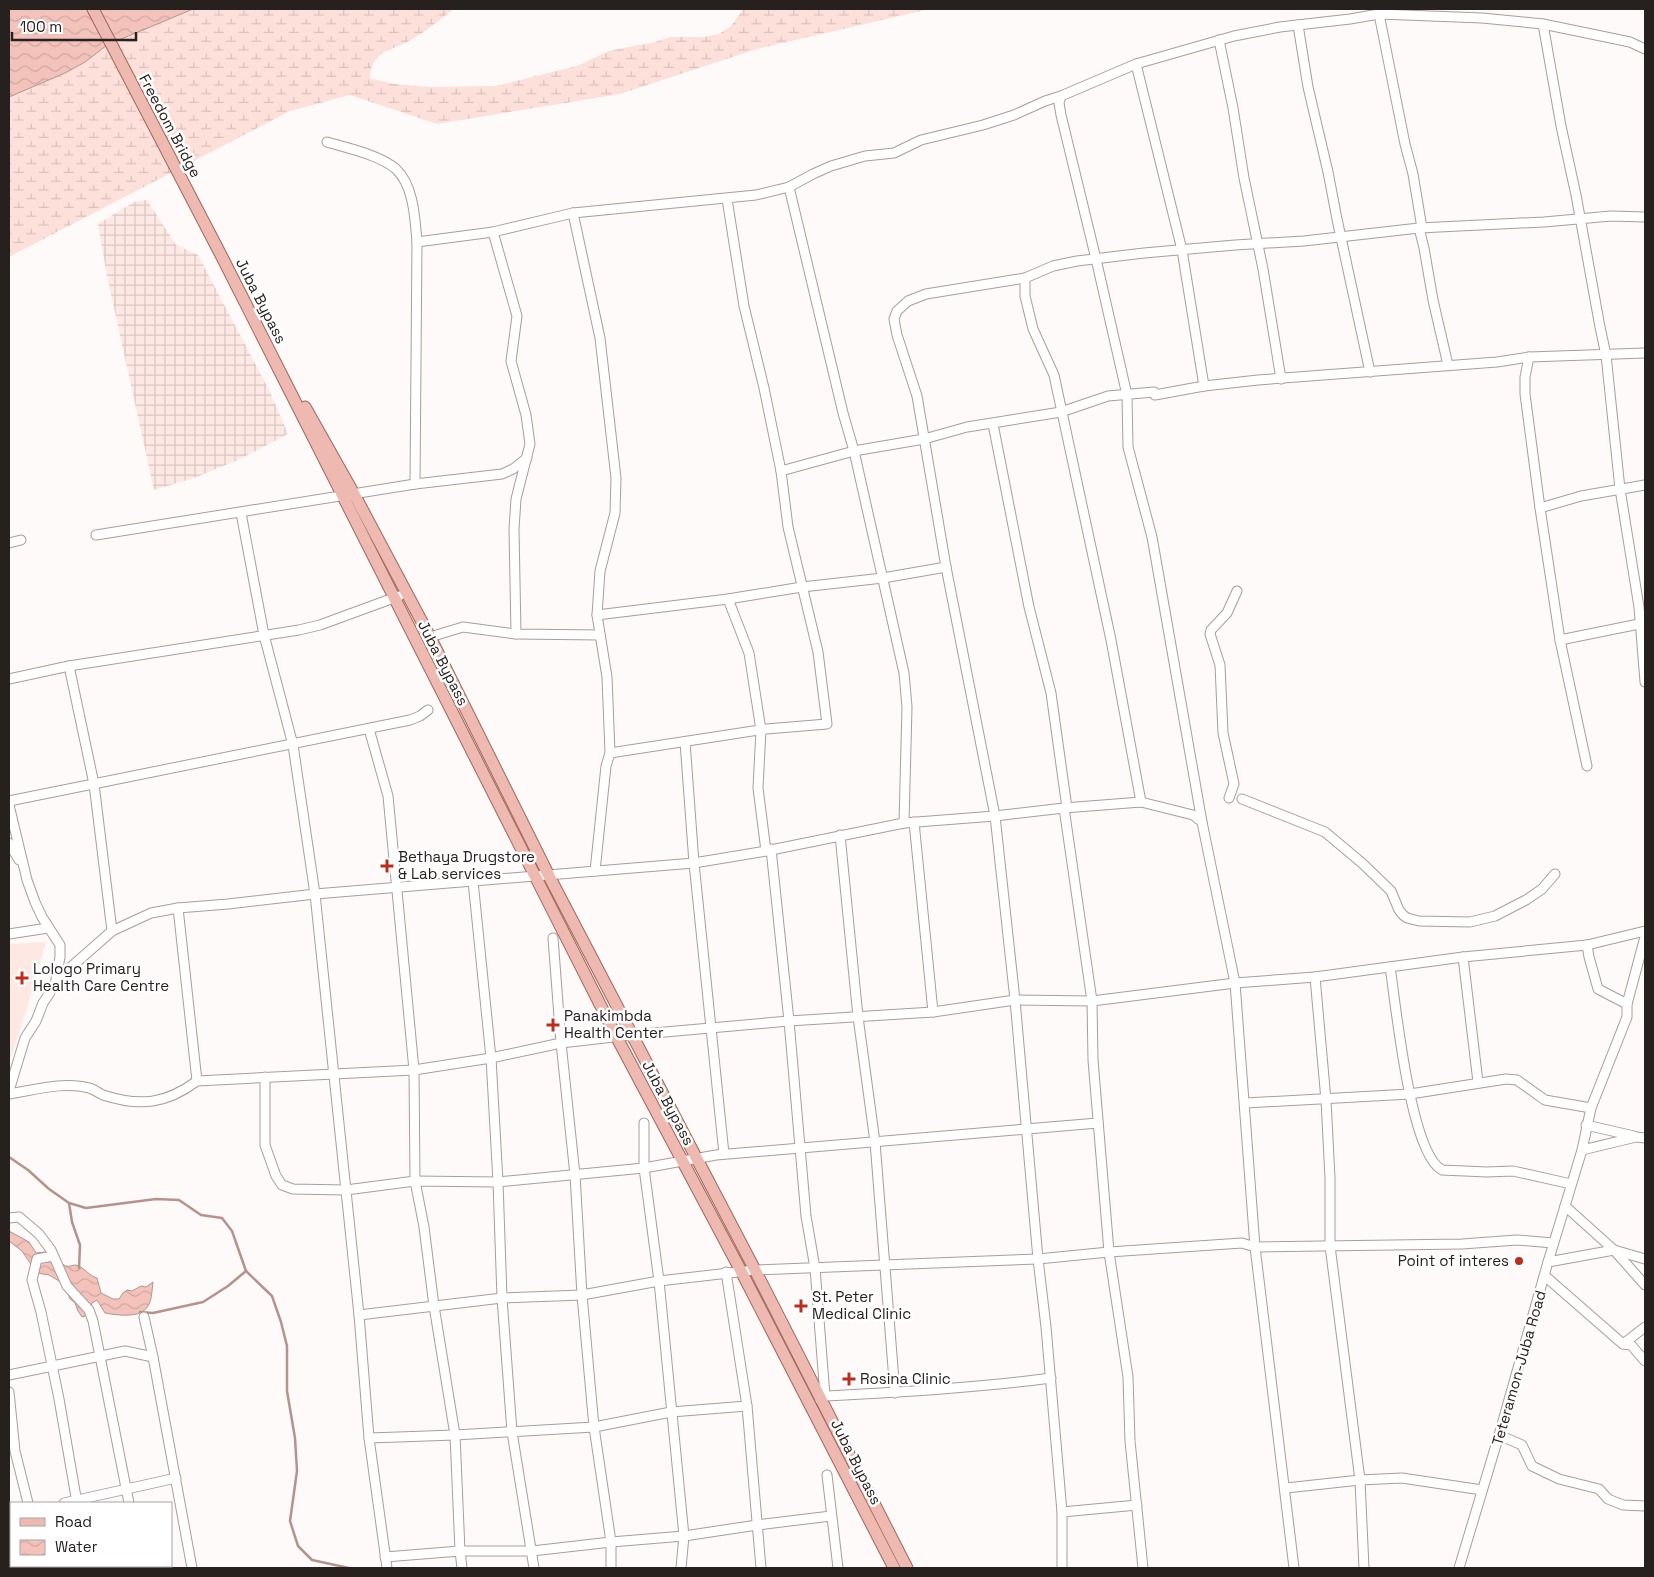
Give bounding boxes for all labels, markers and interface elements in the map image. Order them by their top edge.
scale bar [12,10,136,42]
text: 100 m [20,17,62,36]
street label: Freedom Bridge [135,71,206,181]
street label: Juba Bypass [232,255,291,347]
street label: Juba Bypass [414,617,473,709]
place label: Bethaya Drugstore & Lab services [398,847,535,883]
marker: Bethaya Drugstore & Lab services [380,859,394,873]
place label: Lologo Primary Health Care Centre [33,959,169,995]
marker: Lologo Primary Health Care Centre [15,971,29,985]
place label: Panakimbda Health Center [564,1006,664,1042]
marker: Panakimbda Health Center [546,1018,560,1032]
street label: Juba Bypass [638,1057,699,1148]
place label: Point of interes [1398,1251,1509,1270]
marker: Point of interes [1513,1255,1525,1267]
place label: St. Peter Medical Clinic [812,1287,911,1323]
street label: Teteramon-Juba Road [1487,1288,1550,1448]
marker: St. Peter Medical Clinic [794,1299,808,1313]
place label: Rosina Clinic [860,1369,951,1388]
marker: Rosina Clinic [842,1372,856,1386]
street label: Juba Bypass [827,1416,886,1508]
legend [10,1502,172,1567]
text: Road [55,1512,92,1531]
text: Water [55,1537,98,1556]

